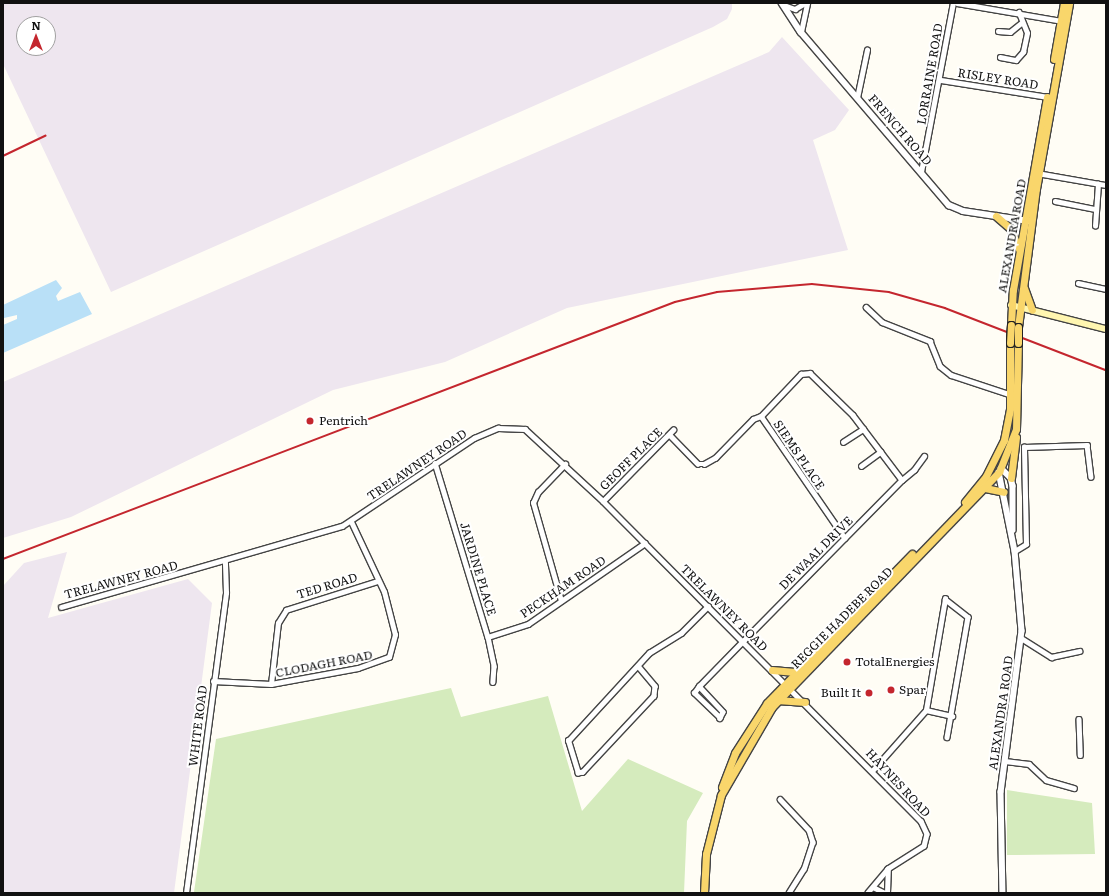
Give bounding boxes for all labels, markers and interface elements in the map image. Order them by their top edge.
north arrow [16,16,56,56]
text: N [31,17,41,33]
street label: LORRAINE ROAD [914,22,946,126]
street label: RISLEY ROAD [957,66,1039,92]
street label: FRENCH ROAD [865,92,935,168]
street label: ALEXANDRA ROAD [995,178,1029,294]
place label: Pentrich [319,414,368,428]
marker: Pentrich [304,415,316,427]
street label: SIEMS PLACE [770,417,828,493]
street label: GEOFF PLACE [597,425,665,493]
street label: TRELAWNEY ROAD [365,426,469,504]
street label: DE WAAL DRIVE [776,513,856,593]
street label: JARDINE PLACE [457,521,499,617]
street label: PECKHAM ROAD [517,553,609,621]
street label: TRELAWNEY ROAD [63,558,179,602]
street label: TRELAWNEY ROAD [678,562,770,654]
street label: REGGIE HADEBE ROAD [788,564,896,672]
street label: TED ROAD [295,570,359,602]
street label: CLODAGH ROAD [274,648,374,680]
place label: TotalEnergies [855,655,935,669]
street label: ALEXANDRA ROAD [986,655,1016,771]
marker: TotalEnergies [842,657,852,667]
place label: Spar [899,683,926,697]
street label: WHITE ROAD [186,685,210,767]
marker: Spar [886,685,896,695]
place label: Built It [821,686,861,700]
marker: Built It [864,688,874,698]
street label: HAYNES ROAD [863,746,933,820]

